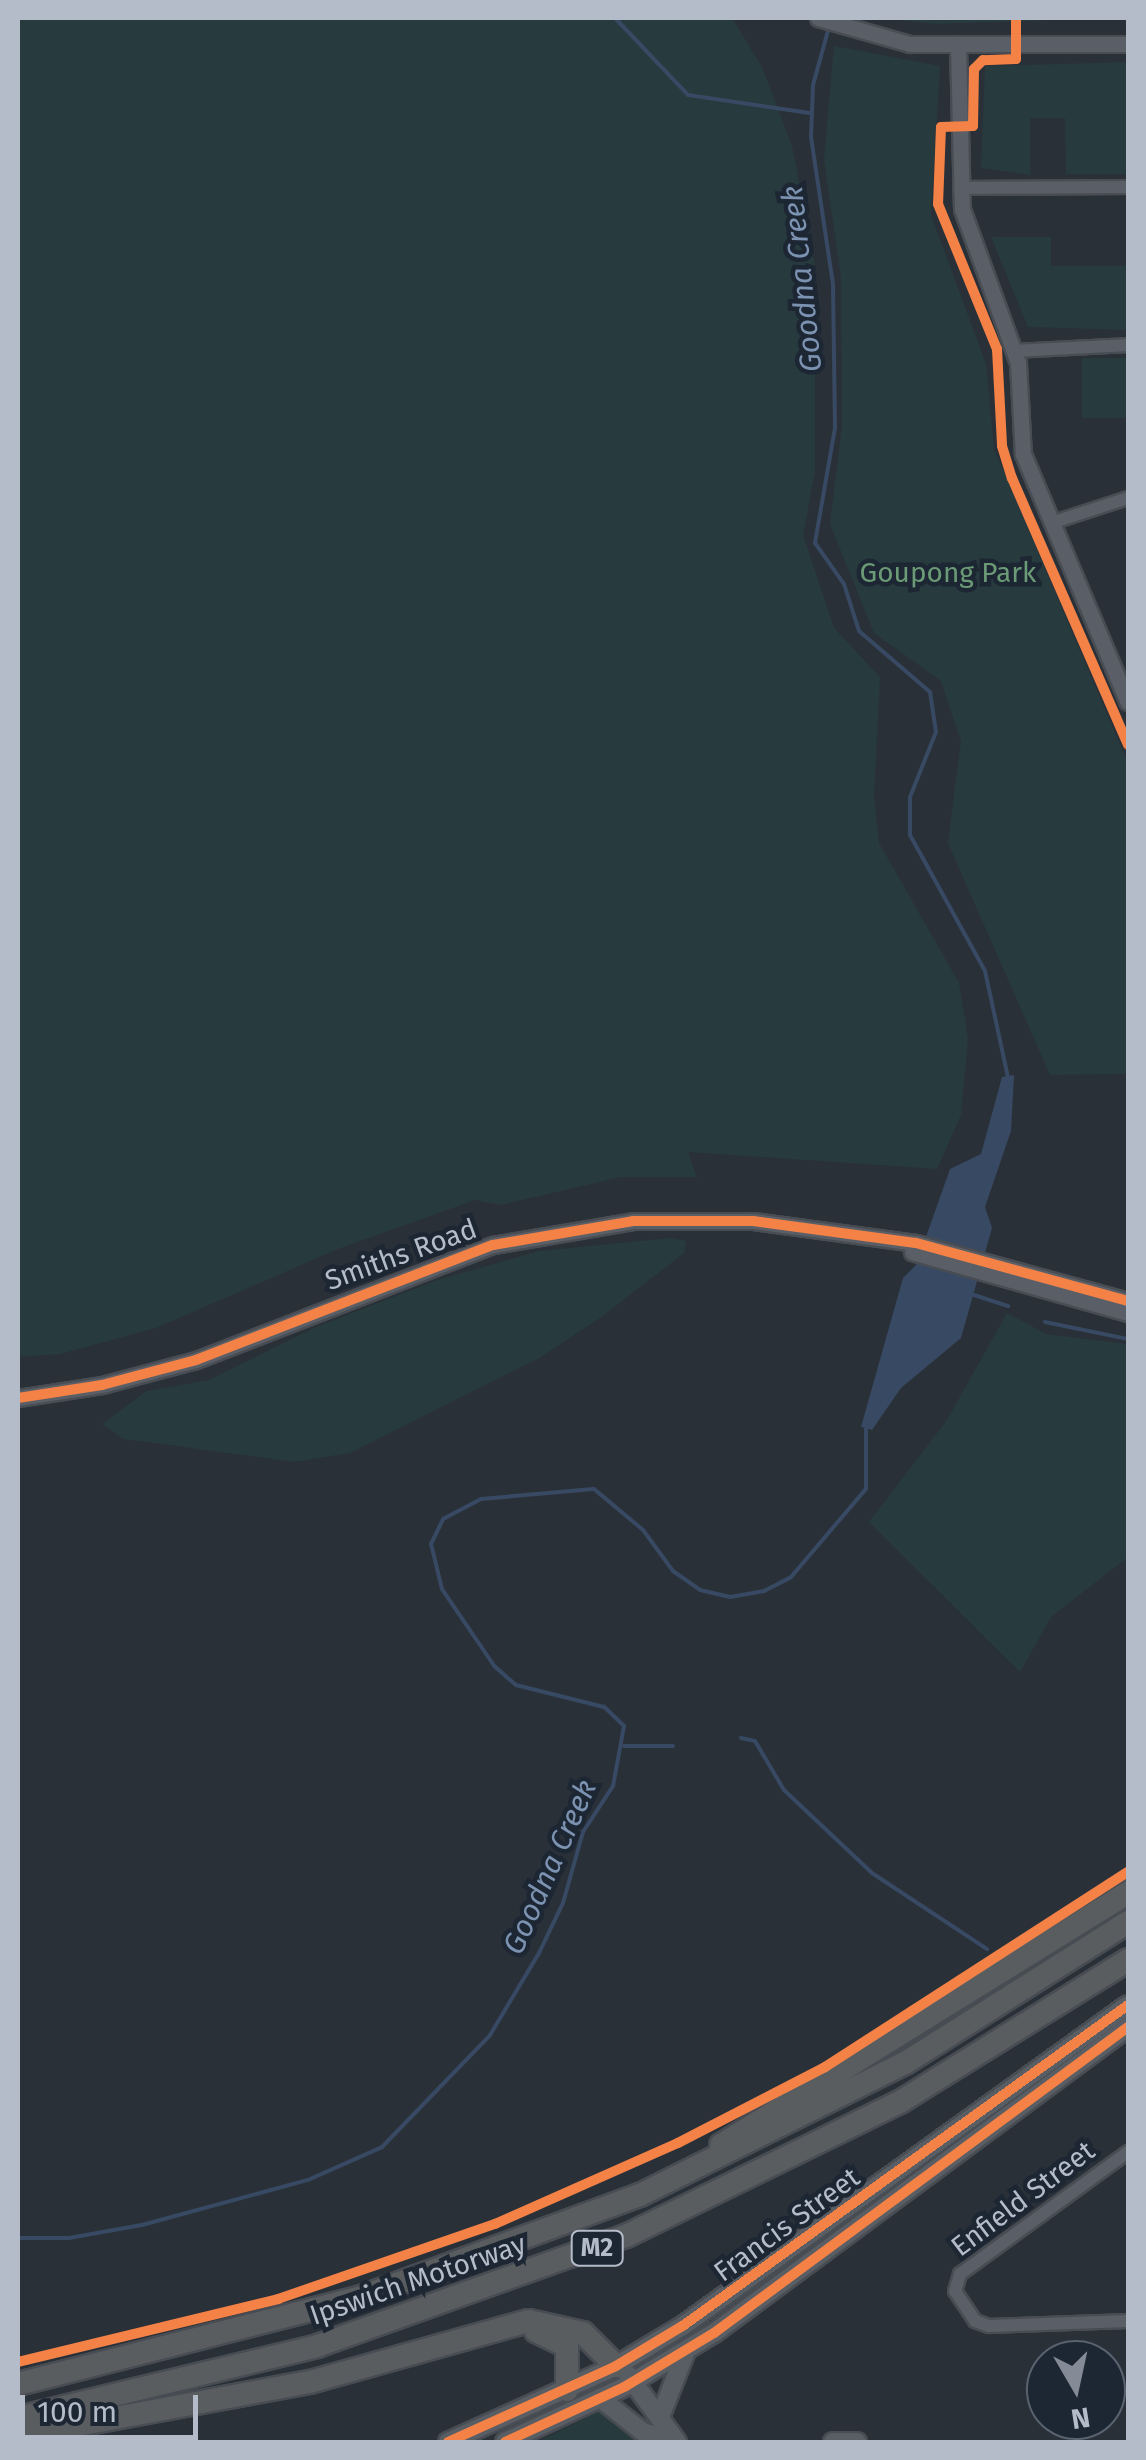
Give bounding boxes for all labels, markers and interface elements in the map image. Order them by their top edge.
water label: Goodna Creek [774,184,830,374]
park label: Goupong Park [860,556,1036,590]
street label: Smiths Road [321,1212,481,1298]
water label: Goodna Creek [495,1774,605,1960]
street label: Enfield Street [945,2134,1101,2264]
street label: Francis Street [708,2161,866,2289]
street label: Ipswich Motorway [306,2227,530,2333]
road number: M2 [570,2228,624,2268]
north arrow [1026,2340,1126,2440]
scale bar [25,2375,202,2437]
text: 100 m [37,2394,117,2430]
text: N [1069,2400,1092,2436]

